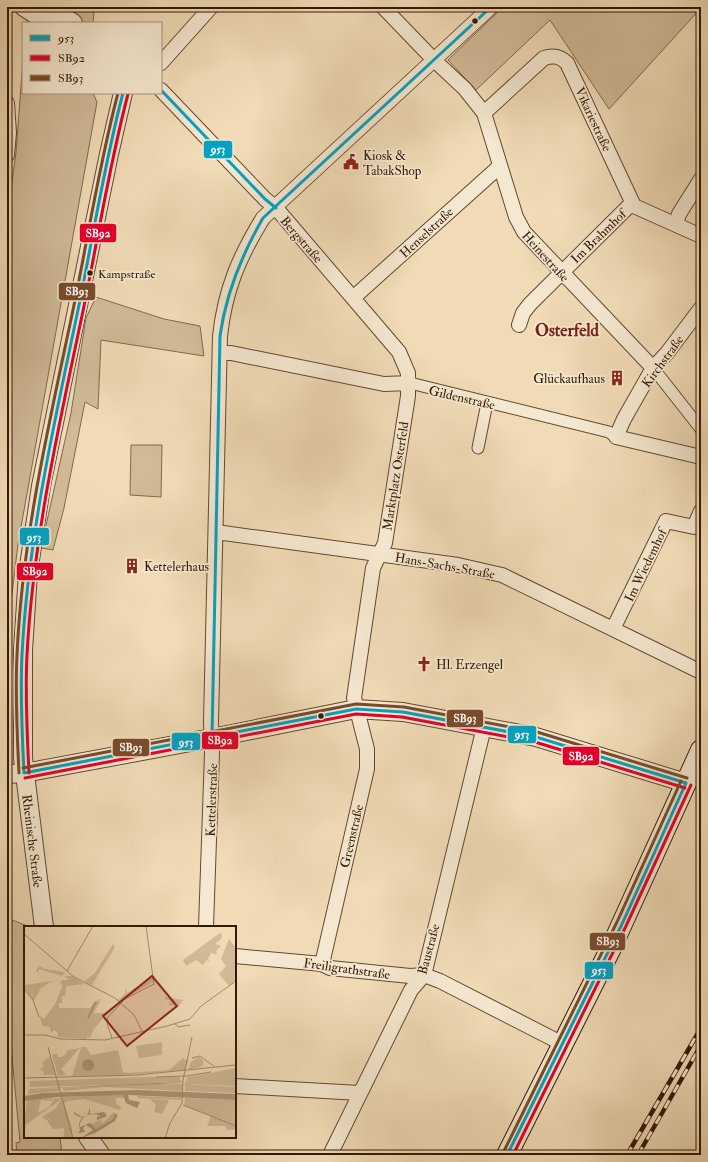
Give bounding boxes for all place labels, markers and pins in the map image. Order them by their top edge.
unlabelled marker [470,16,480,26]
place label: Kiosk & TabakShop [363,148,422,180]
public building icon: Kiosk & TabakShop [342,153,360,171]
place label: Kampstraße [98,267,156,282]
marker: Kampstraße [85,268,95,278]
building icon: Glückaufhaus [608,369,626,387]
place label: Glückaufhaus [533,371,606,387]
building icon: Kettelerhaus [123,557,141,575]
place label: Kettelerhaus [144,559,210,575]
church icon: Hl. Erzengel [415,655,433,673]
place label: Hl. Erzengel [436,657,504,673]
unlabelled marker [316,711,326,721]

